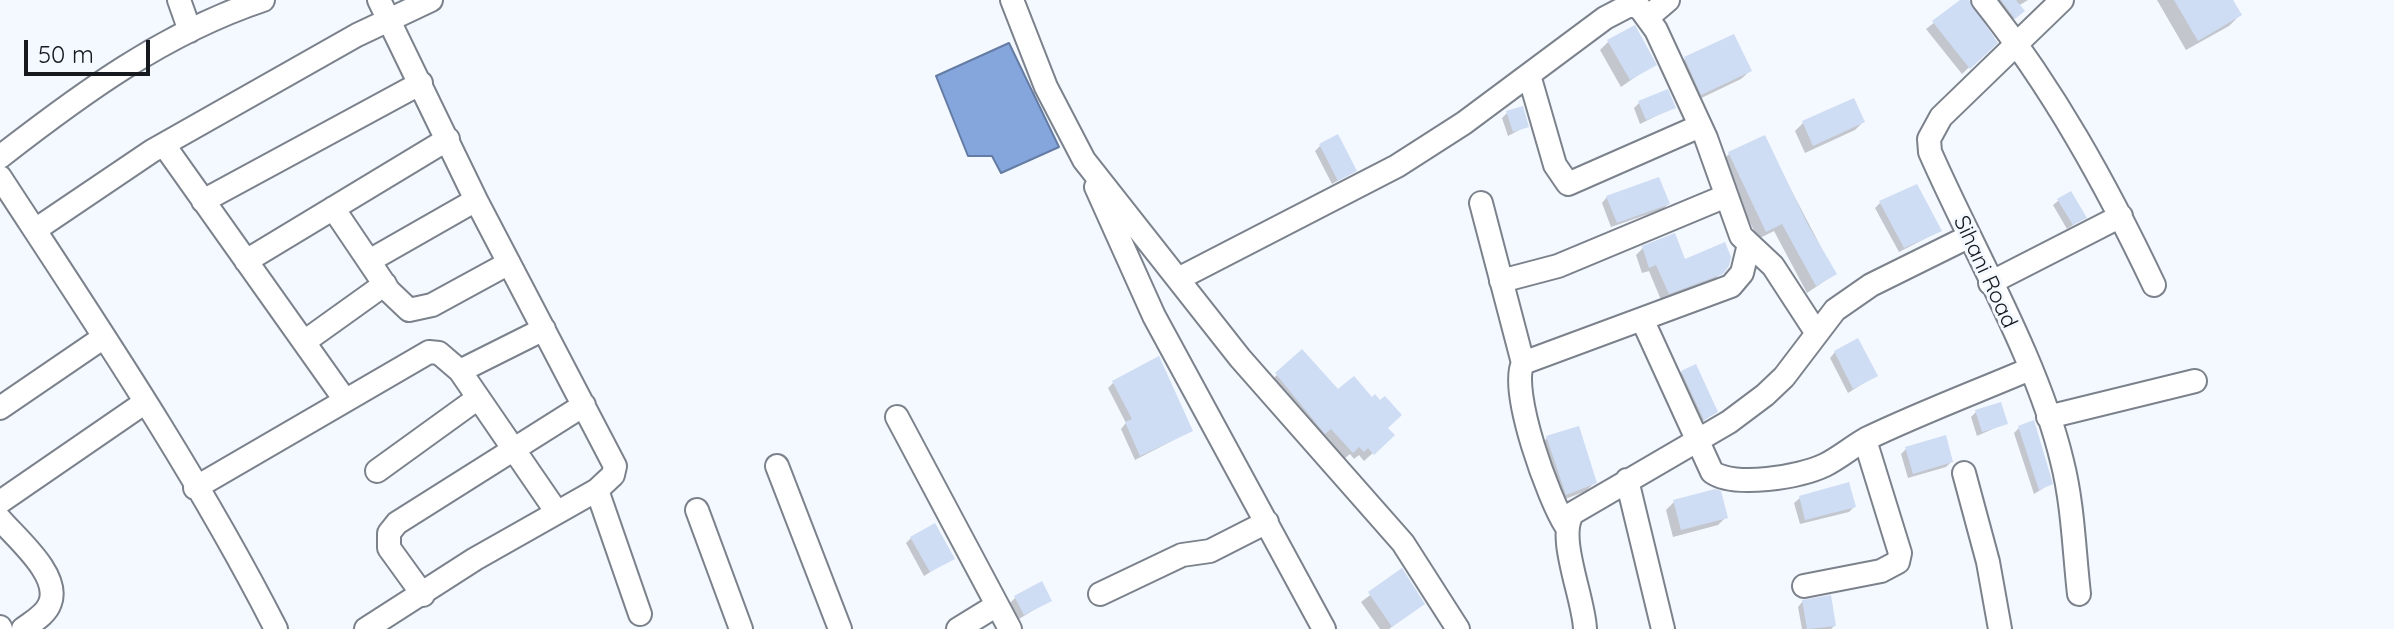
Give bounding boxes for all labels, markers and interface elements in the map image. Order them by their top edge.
scale bar [28,24,154,74]
text: 50 m [38,39,94,69]
street label: Sihani Road [1947,212,2023,332]

